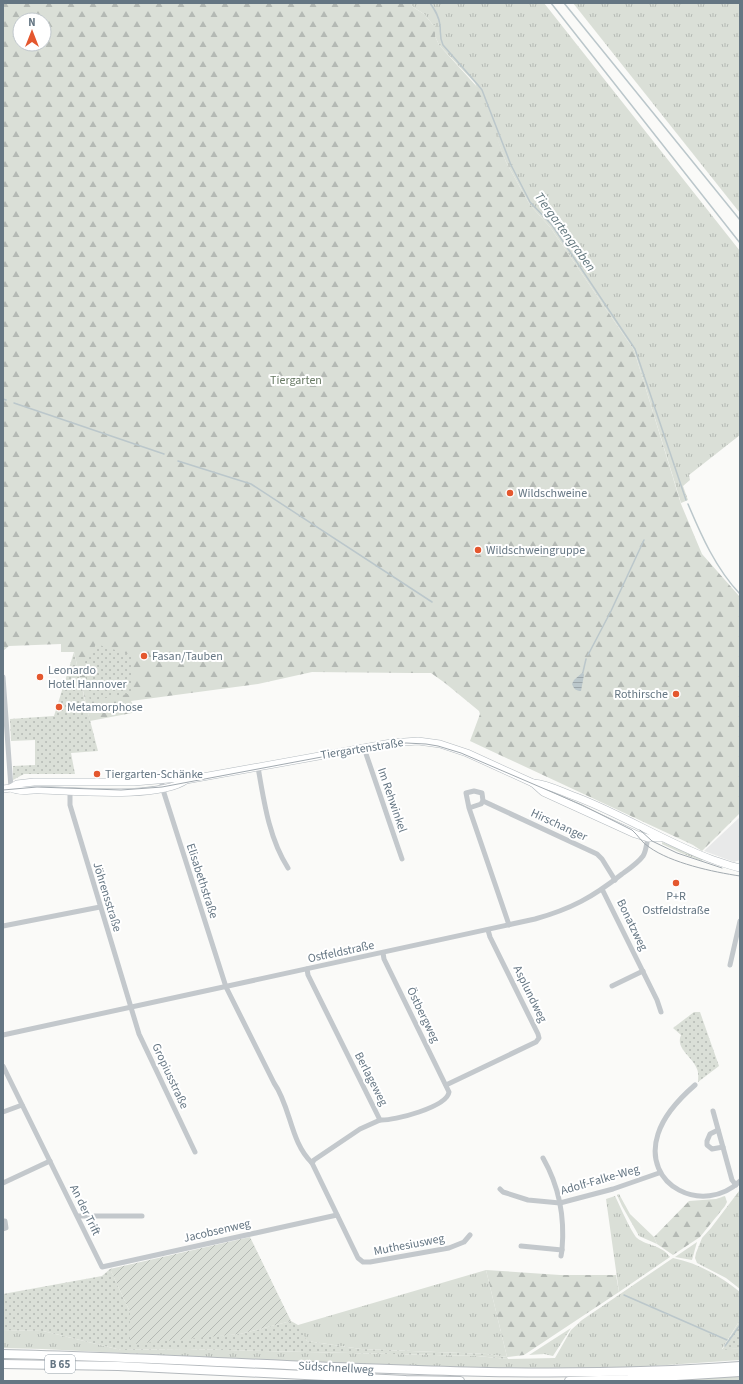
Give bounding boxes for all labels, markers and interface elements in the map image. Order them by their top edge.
north arrow [12,12,52,52]
text: N [28,15,36,30]
water label: Tiergartengraben [530,189,600,275]
park label: Tiergarten [270,372,322,389]
place label: Wildschweine [518,485,587,502]
marker: Wildschweine [505,488,515,498]
place label: Wildschweingruppe [486,542,585,559]
marker: Wildschweingruppe [473,545,483,555]
place label: Fasan/Tauben [152,648,223,665]
marker: Fasan/Tauben [139,651,149,661]
place label: Leonardo Hotel Hannover [48,662,127,693]
marker: Leonardo Hotel Hannover [35,672,45,682]
place label: Rothirsche [614,686,668,703]
marker: Rothirsche [671,689,681,699]
place label: Metamorphose [67,699,143,716]
marker: Metamorphose [54,702,64,712]
street label: Tiergartenstraße [319,734,405,764]
street label: Im Rehwinkel [373,765,411,835]
place label: Tiergarten-Schänke [105,766,203,783]
marker: Tiergarten-Schänke [92,769,102,779]
street label: Hirschanger [528,805,591,846]
street label: Elisabethstraße [182,841,222,921]
street label: Jöhrensstraße [88,860,126,934]
marker: P+R Ostfeldstraße [671,878,681,888]
place label: P+R Ostfeldstraße [642,888,710,919]
street label: Bonatzweg [612,896,652,954]
street label: Ostfeldstraße [306,937,376,967]
street label: Asplundweg [509,963,551,1025]
street label: Östbergweg [402,984,444,1046]
street label: Gropiusstraße [147,1040,193,1112]
street label: Berlageweg [350,1049,392,1109]
street label: Adolf-Falke-Weg [559,1161,641,1199]
street label: An der Trift [65,1182,105,1238]
street label: Jacobsenweg [182,1215,252,1247]
street label: Muthesiusweg [372,1230,446,1260]
road number: B 65 [45,1355,75,1373]
street label: Südschnellweg [298,1358,374,1378]

